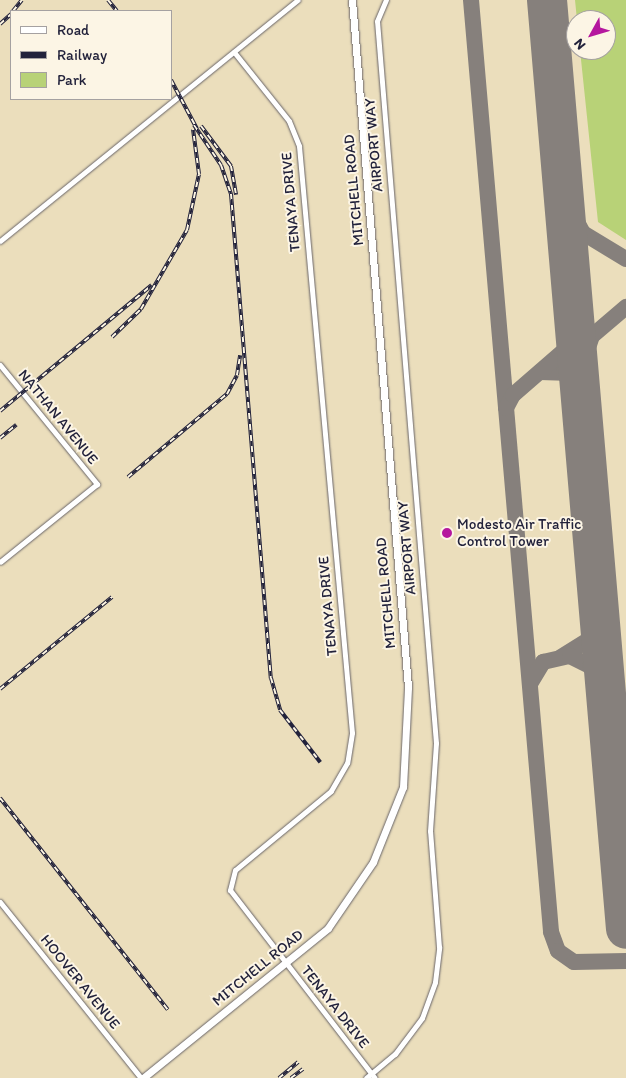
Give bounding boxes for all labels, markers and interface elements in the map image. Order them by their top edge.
legend [10,10,172,100]
north arrow [566,10,616,60]
text: Road [57,21,89,39]
text: N [570,35,589,53]
text: Railway [57,46,107,64]
text: Park [57,71,87,89]
street label: AIRPORT WAY [361,98,387,192]
street label: MITCHELL ROAD [340,134,368,246]
street label: TENAYA DRIVE [278,151,304,253]
street label: NATHAN AVENUE [14,366,102,468]
street label: AIRPORT WAY [394,501,420,595]
place label: Modesto Air Traffic Control Tower [457,515,581,550]
marker: Modesto Air Traffic Control Tower [441,527,453,539]
street label: MITCHELL ROAD [372,537,400,649]
street label: TENAYA DRIVE [315,555,341,657]
street label: MITCHELL ROAD [209,926,307,1010]
street label: HOOVER AVENUE [36,931,124,1033]
street label: TENAYA DRIVE [297,962,373,1052]

